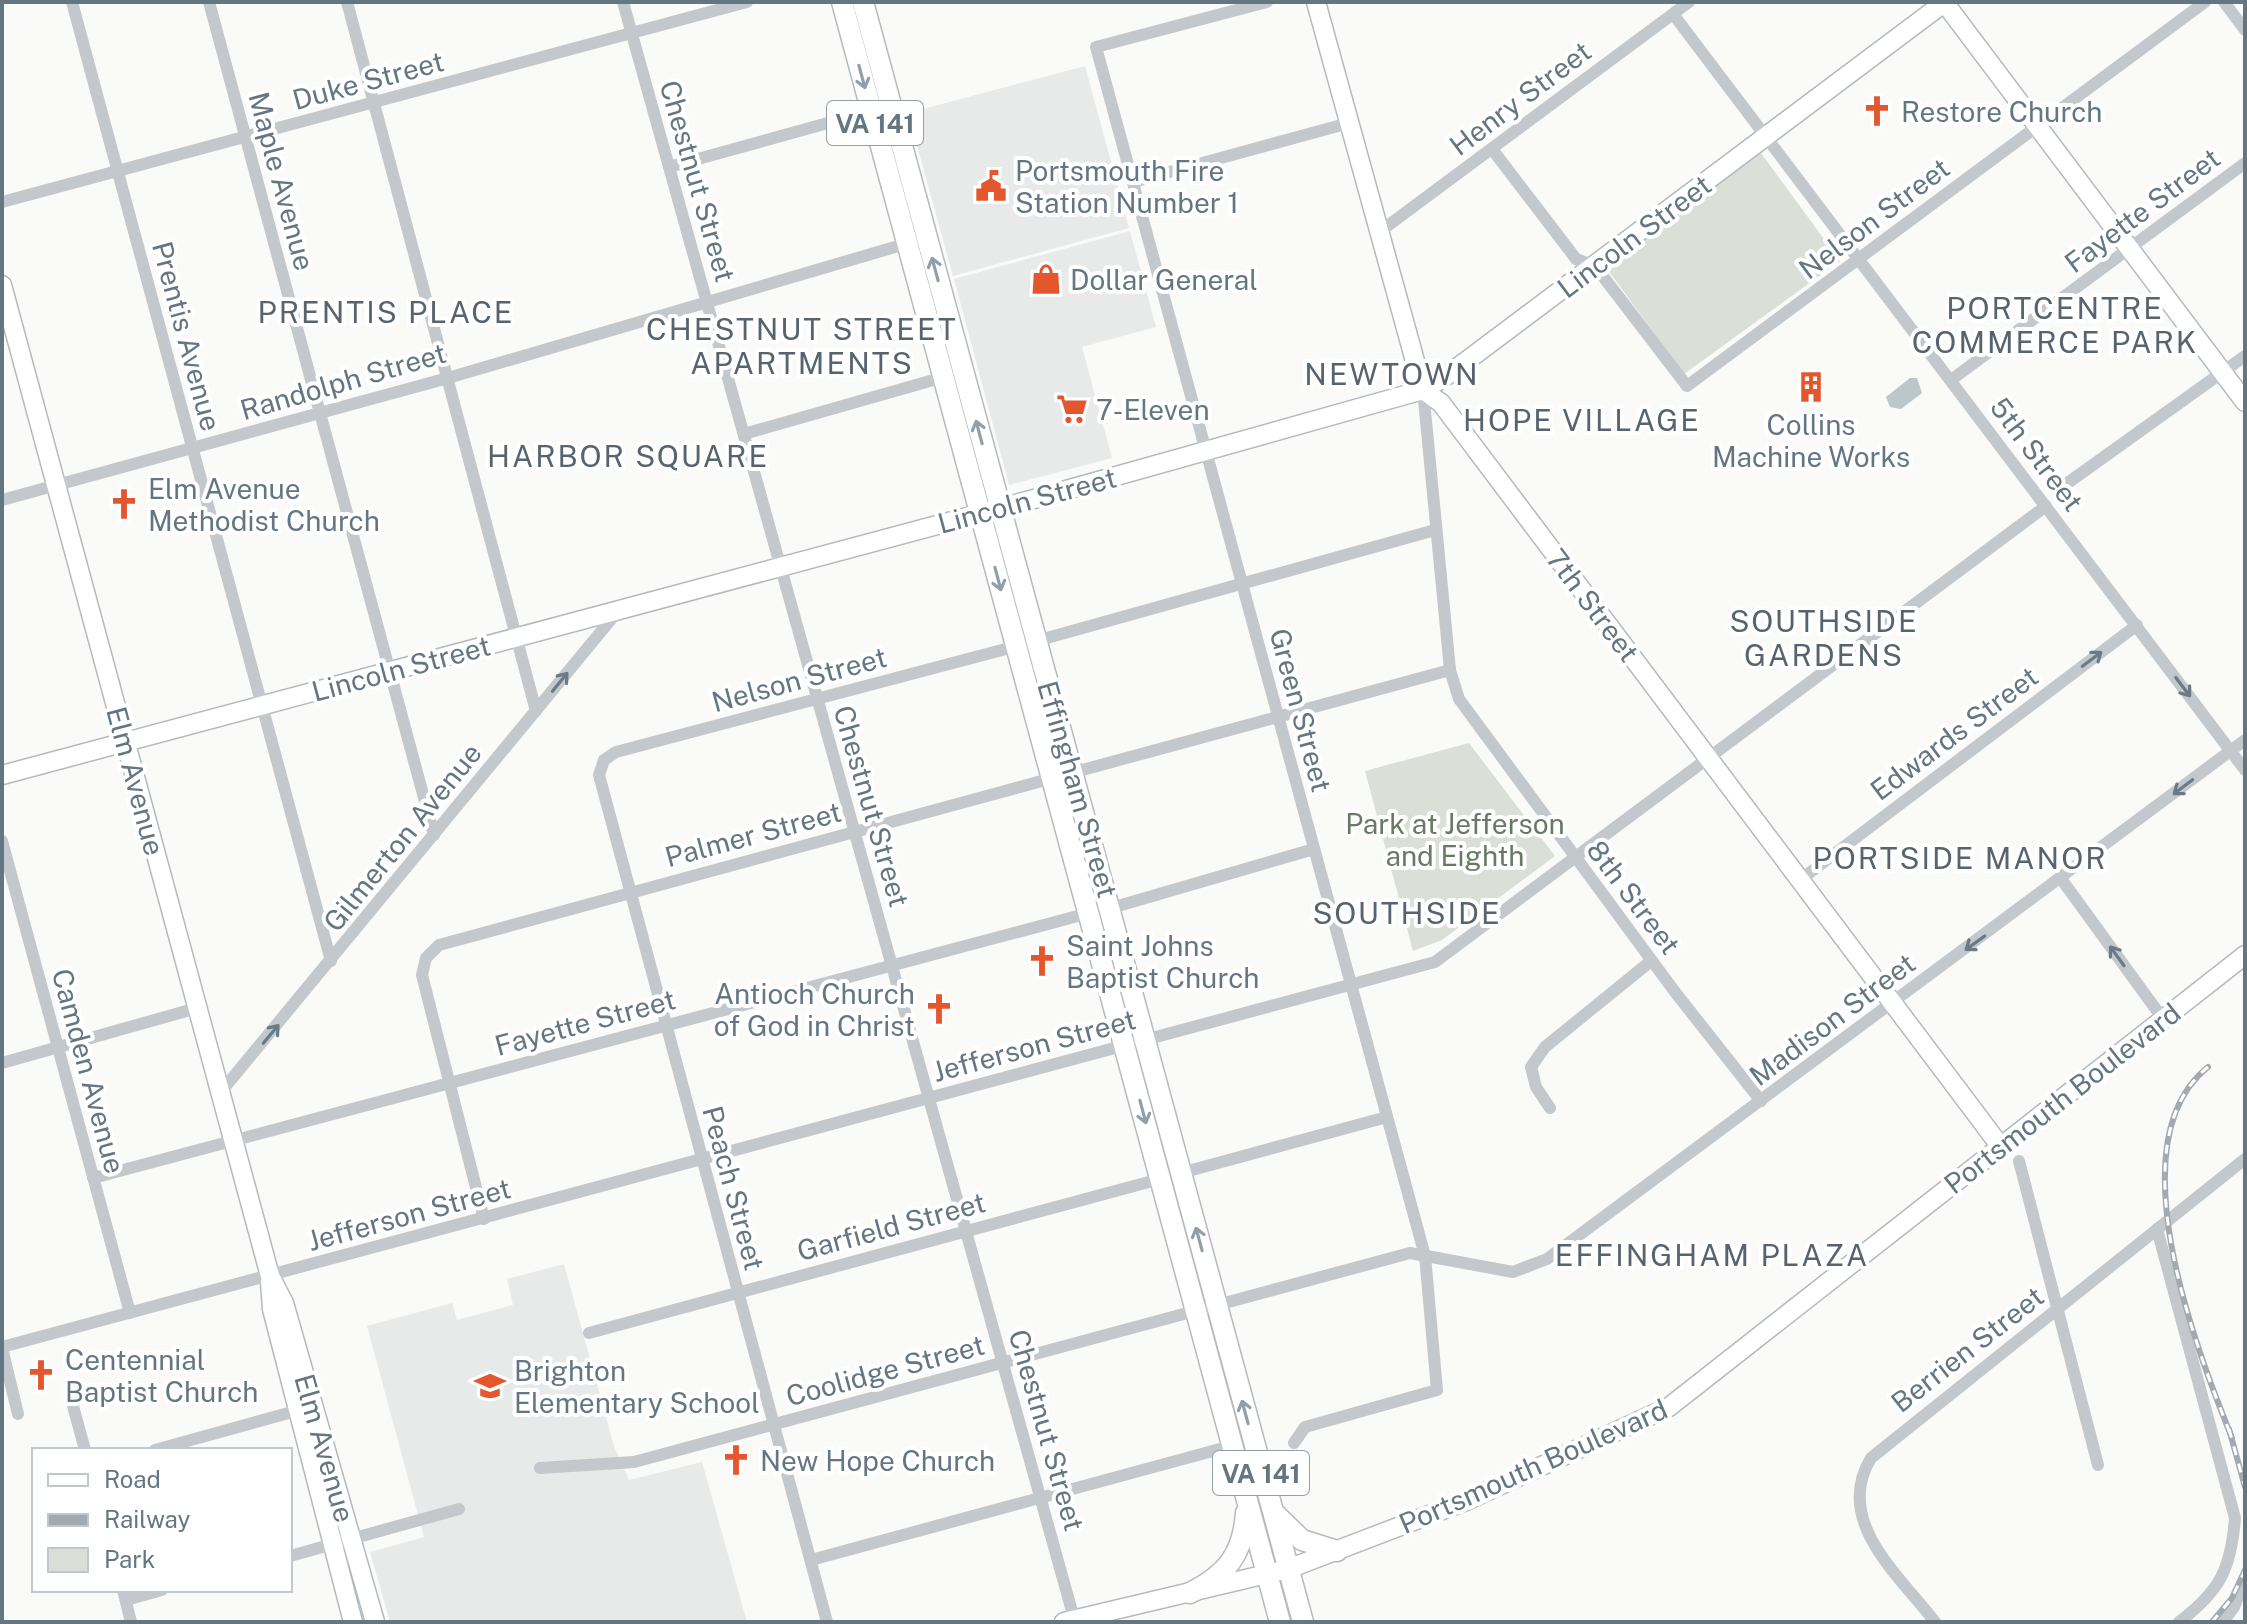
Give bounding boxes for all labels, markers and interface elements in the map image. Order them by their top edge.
street label: Henry Street [1443,34,1597,162]
street label: Duke Street [289,44,447,116]
one-way arrow [856,64,871,90]
street label: Chestnut Street [653,77,743,285]
street label: Maple Avenue [242,88,322,274]
church icon: Restore Church [1860,94,1894,128]
place label: Restore Church [1901,95,2102,128]
road number: VA 141 [827,101,923,145]
street label: Fayette Street [2058,141,2226,279]
street label: Nelson Street [1792,151,1956,285]
place label: Portsmouth Fire Station Number 1 [1015,154,1239,219]
street label: Lincoln Street [1551,168,1717,304]
public building icon: Portsmouth Fire Station Number 1 [974,169,1008,203]
street label: Prentis Avenue [146,238,228,434]
one-way arrow [927,257,942,283]
shop icon: Dollar General [1029,262,1063,296]
place label: Dollar General [1070,263,1258,296]
district label: PORTCENTRE COMMERCE PARK [1912,290,2198,360]
district label: PRENTIS PLACE [258,294,514,330]
district label: CHESTNUT STREET APARTMENTS [646,311,958,381]
street label: Randolph Street [236,336,450,426]
district label: NEWTOWN [1304,356,1480,392]
building icon: Collins Machine Works [1794,370,1828,404]
street label: 5th Street [1984,391,2090,517]
supermarket icon: 7-Eleven [1055,392,1089,426]
place label: 7-Eleven [1096,393,1210,426]
district label: HOPE VILLAGE [1463,402,1701,438]
place label: Collins Machine Works [1712,408,1910,473]
one-way arrow [971,419,986,445]
district label: HARBOR SQUARE [487,438,769,474]
street label: Lincoln Street [934,460,1120,540]
place label: Elm Avenue Methodist Church [148,472,380,537]
church icon: Elm Avenue Methodist Church [107,487,141,521]
street label: 7th Street [1540,542,1646,668]
one-way arrow [992,566,1007,592]
district label: SOUTHSIDE GARDENS [1730,603,1919,673]
street label: Green Street [1263,625,1339,795]
street label: Lincoln Street [308,628,494,708]
street label: Nelson Street [708,640,890,718]
one-way arrow [2081,650,2102,667]
street label: Edwards Street [1864,659,2044,807]
one-way arrow [551,672,569,692]
one-way arrow [2175,676,2192,698]
street label: Effingham Street [1031,677,1125,901]
street label: Chestnut Street [827,702,917,910]
street label: Elm Avenue [100,703,172,859]
street label: Gilmerton Avenue [316,736,488,938]
one-way arrow [2173,779,2194,796]
street label: Palmer Street [661,795,845,873]
park label: Park at Jefferson and Eighth [1345,807,1565,872]
street label: 8th Street [1581,834,1687,960]
district label: PORTSIDE MANOR [1812,840,2108,876]
district label: SOUTHSIDE [1313,895,1502,931]
place label: Saint Johns Baptist Church [1066,929,1259,994]
one-way arrow [1964,935,1986,951]
church icon: Saint Johns Baptist Church [1025,944,1059,978]
street label: Madison Street [1743,946,1921,1092]
one-way arrow [2109,946,2126,967]
street label: Camden Avenue [46,965,132,1177]
place label: Antioch Church of God in Christ [714,977,915,1042]
street label: Fayette Street [491,982,679,1062]
church icon: Antioch Church of God in Christ [922,992,956,1026]
street label: Portsmouth Boulevard [1937,996,2187,1200]
street label: Jefferson Street [929,1002,1139,1088]
one-way arrow [262,1025,280,1045]
one-way arrow [1136,1098,1151,1124]
street label: Peach Street [696,1102,772,1274]
street label: Jefferson Street [304,1171,514,1257]
street label: Garfield Street [793,1185,989,1267]
one-way arrow [1191,1227,1206,1253]
district label: EFFINGHAM PLAZA [1555,1237,1869,1273]
street label: Berrien Street [1884,1279,2050,1419]
street label: Chestnut Street [1002,1326,1092,1534]
street label: Coolidge Street [782,1328,988,1412]
place label: Centennial Baptist Church [65,1343,258,1408]
place label: Brighton Elementary School [514,1354,760,1419]
church icon: Centennial Baptist Church [24,1358,58,1392]
school or university icon: Brighton Elementary School [473,1369,507,1403]
street label: Elm Avenue [288,1370,362,1526]
street label: Portsmouth Boulevard [1394,1392,1672,1540]
one-way arrow [1237,1400,1252,1426]
church icon: New Hope Church [719,1443,753,1477]
place label: New Hope Church [760,1444,995,1477]
legend [32,1448,292,1592]
road number: VA 141 [1213,1451,1309,1495]
text: Road [104,1465,161,1493]
text: Railway [104,1505,190,1533]
text: Park [104,1545,155,1573]

